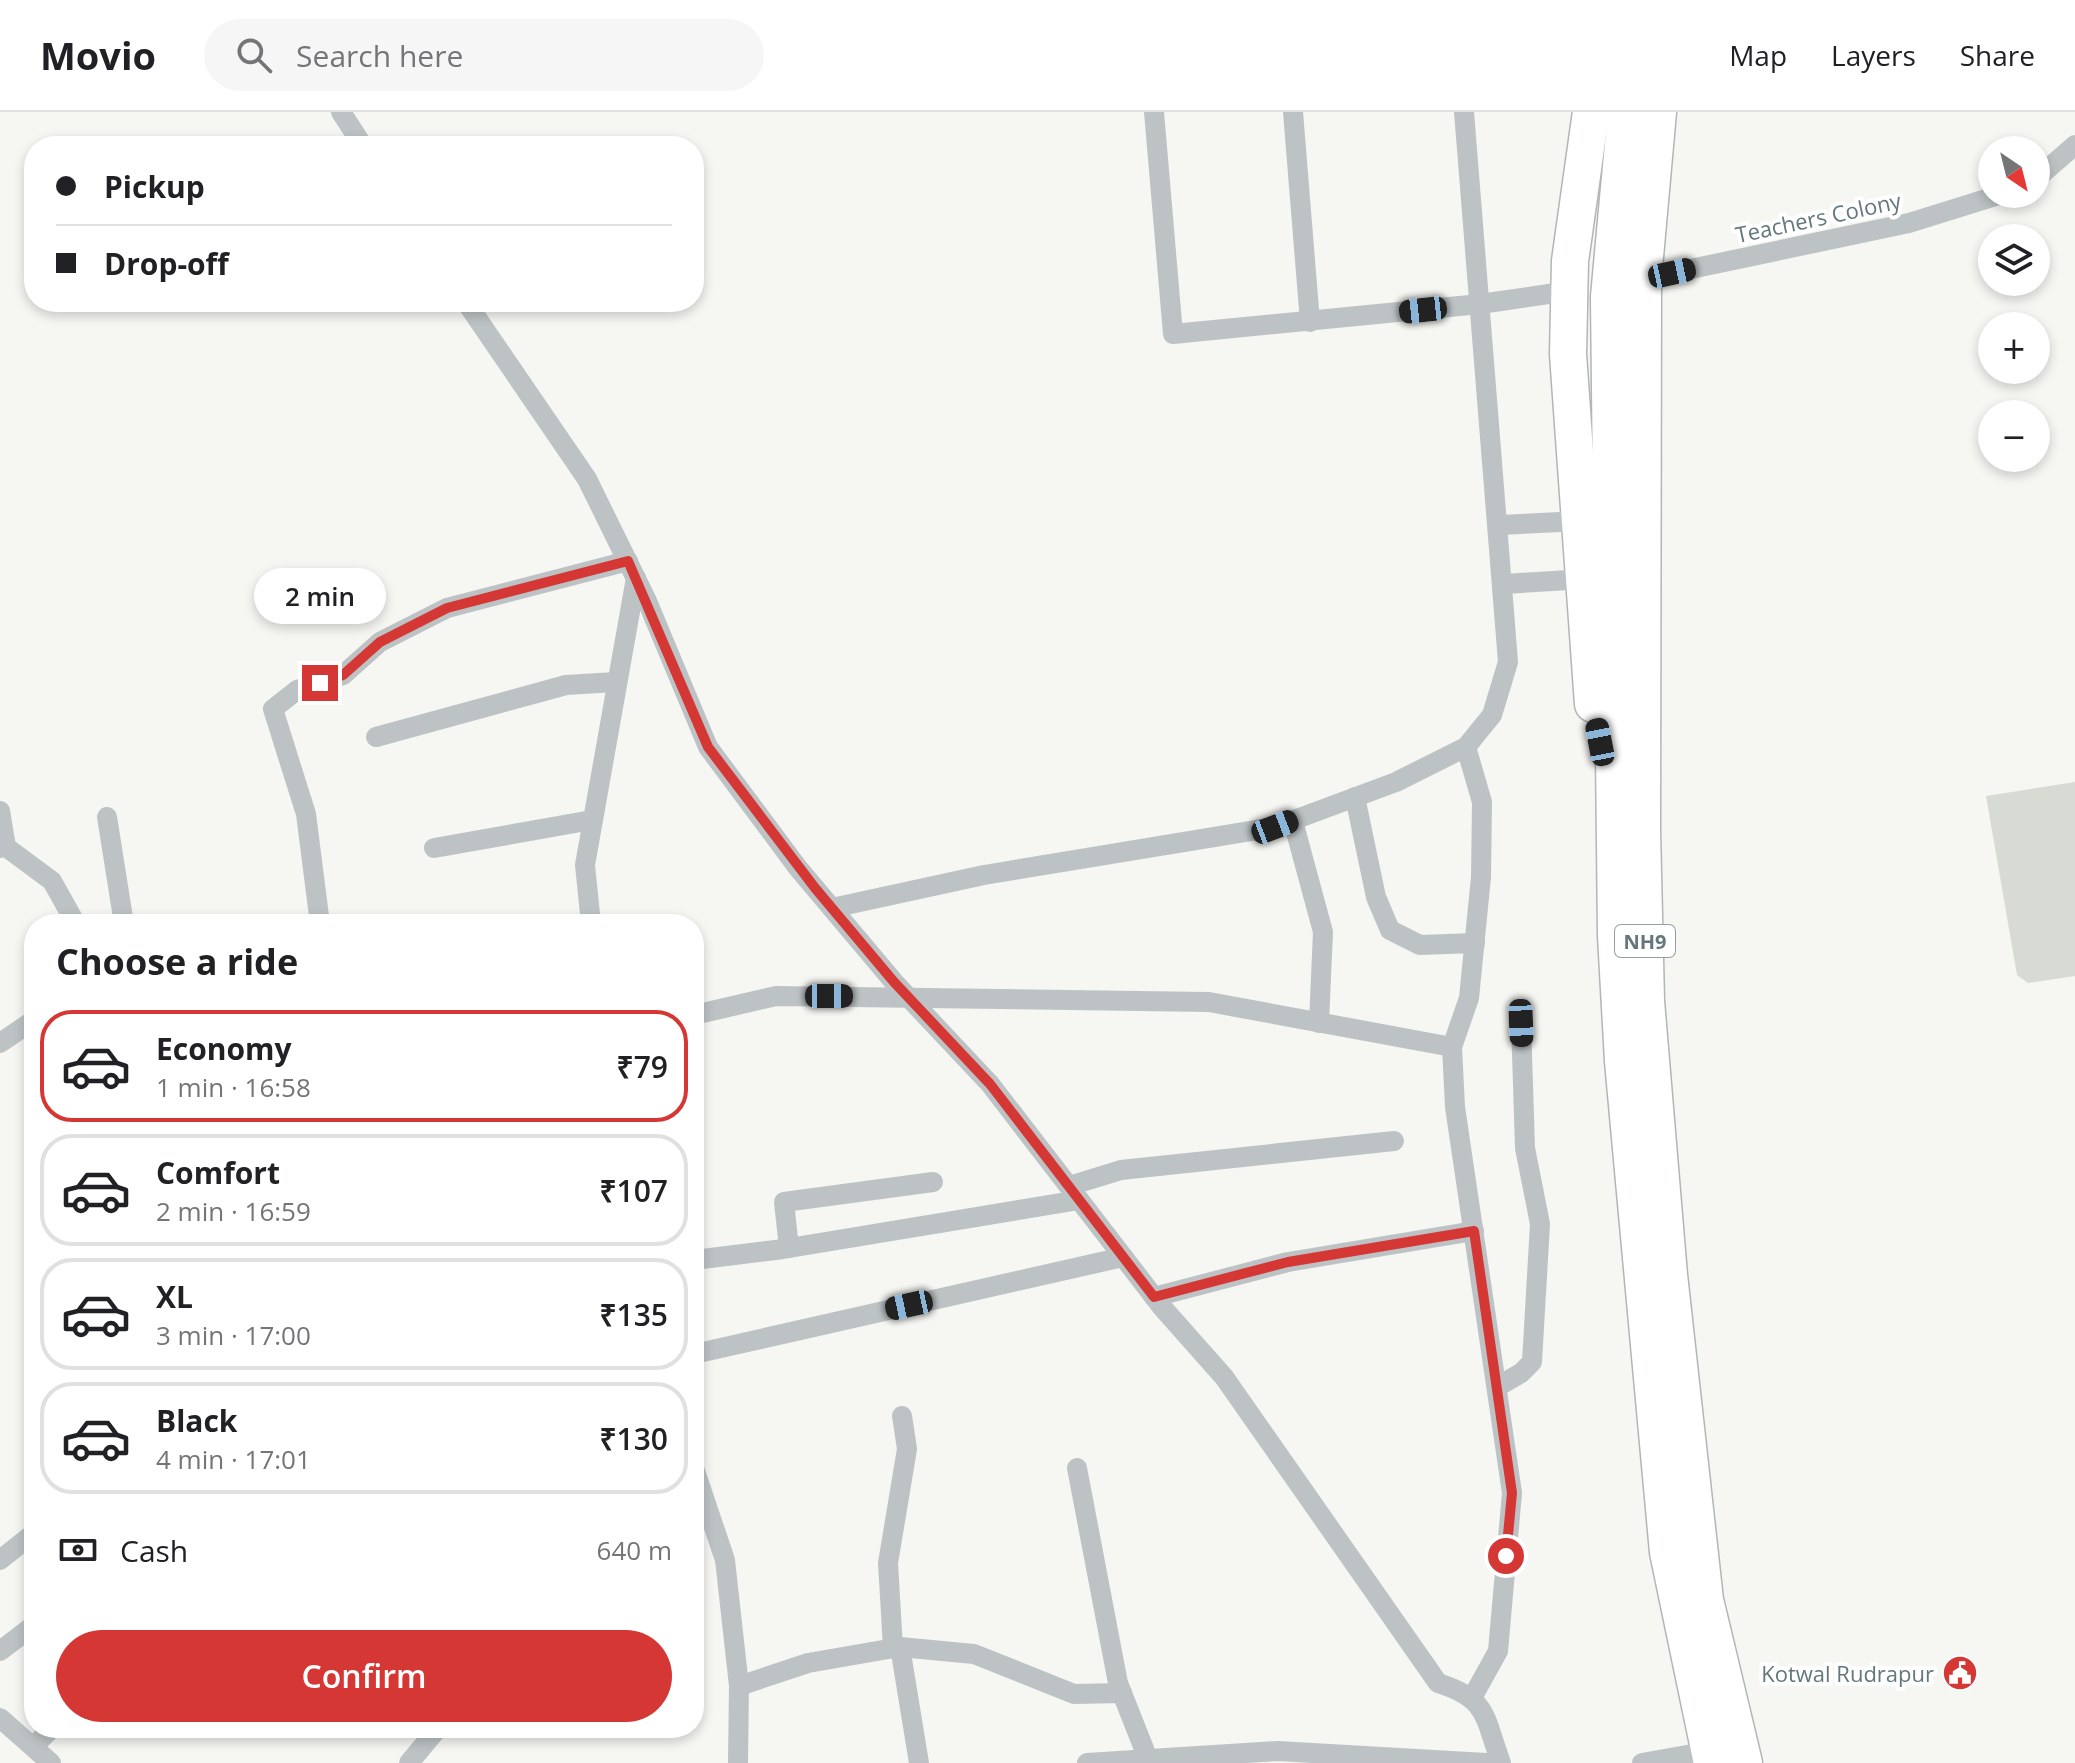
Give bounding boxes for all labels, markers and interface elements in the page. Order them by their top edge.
search box [204,19,764,91]
text: Movio [40,29,156,81]
icon: search [232,33,276,77]
text: Search here [296,35,463,76]
text: Map [1729,36,1787,74]
text: Layers [1831,36,1916,74]
text: Share [1960,36,2035,74]
north arrow [1978,136,2050,208]
map controls [1978,136,2050,472]
text: Pickup [104,166,205,207]
street label: Teachers Colony [1732,185,1905,249]
button: layers [1978,224,2050,296]
text: Drop-off [104,243,229,284]
car [1646,256,1698,290]
car [1398,296,1448,324]
button: + [1978,312,2050,384]
button: − [1978,400,2050,472]
callout: 2 min [254,567,386,623]
text: 2 min [285,578,355,614]
route end [302,665,338,701]
car [1584,716,1616,768]
car [1248,807,1302,847]
road number: NH9 [1615,925,1675,957]
text: Choose a ride [56,937,298,986]
car [805,984,853,1008]
car [1508,999,1534,1047]
text: Economy [156,1028,292,1069]
icon: car [60,1030,132,1102]
text: ₹79 [617,1046,668,1087]
text: 1 min · 16:58 [156,1069,311,1105]
text: Comfort [156,1152,280,1193]
icon: car [60,1154,132,1226]
text: ₹107 [599,1170,668,1211]
text: 2 min · 16:59 [156,1193,311,1229]
text: XL [156,1276,193,1317]
icon: car [60,1278,132,1350]
car [883,1288,935,1322]
text: ₹135 [599,1294,668,1335]
text: 3 min · 17:00 [156,1317,311,1353]
text: Black [156,1400,237,1441]
icon: car [60,1402,132,1474]
text: ₹130 [599,1418,668,1459]
text: 4 min · 17:01 [156,1441,311,1477]
icon: cash [56,1528,100,1572]
text: Cash [120,1530,188,1571]
text: 640 m [597,1532,672,1568]
route start [1488,1538,1524,1574]
button: Confirm [56,1630,672,1722]
public building icon: Kotwal Rudrapur [1941,1654,1979,1692]
place label: Kotwal Rudrapur [1761,1658,1934,1688]

